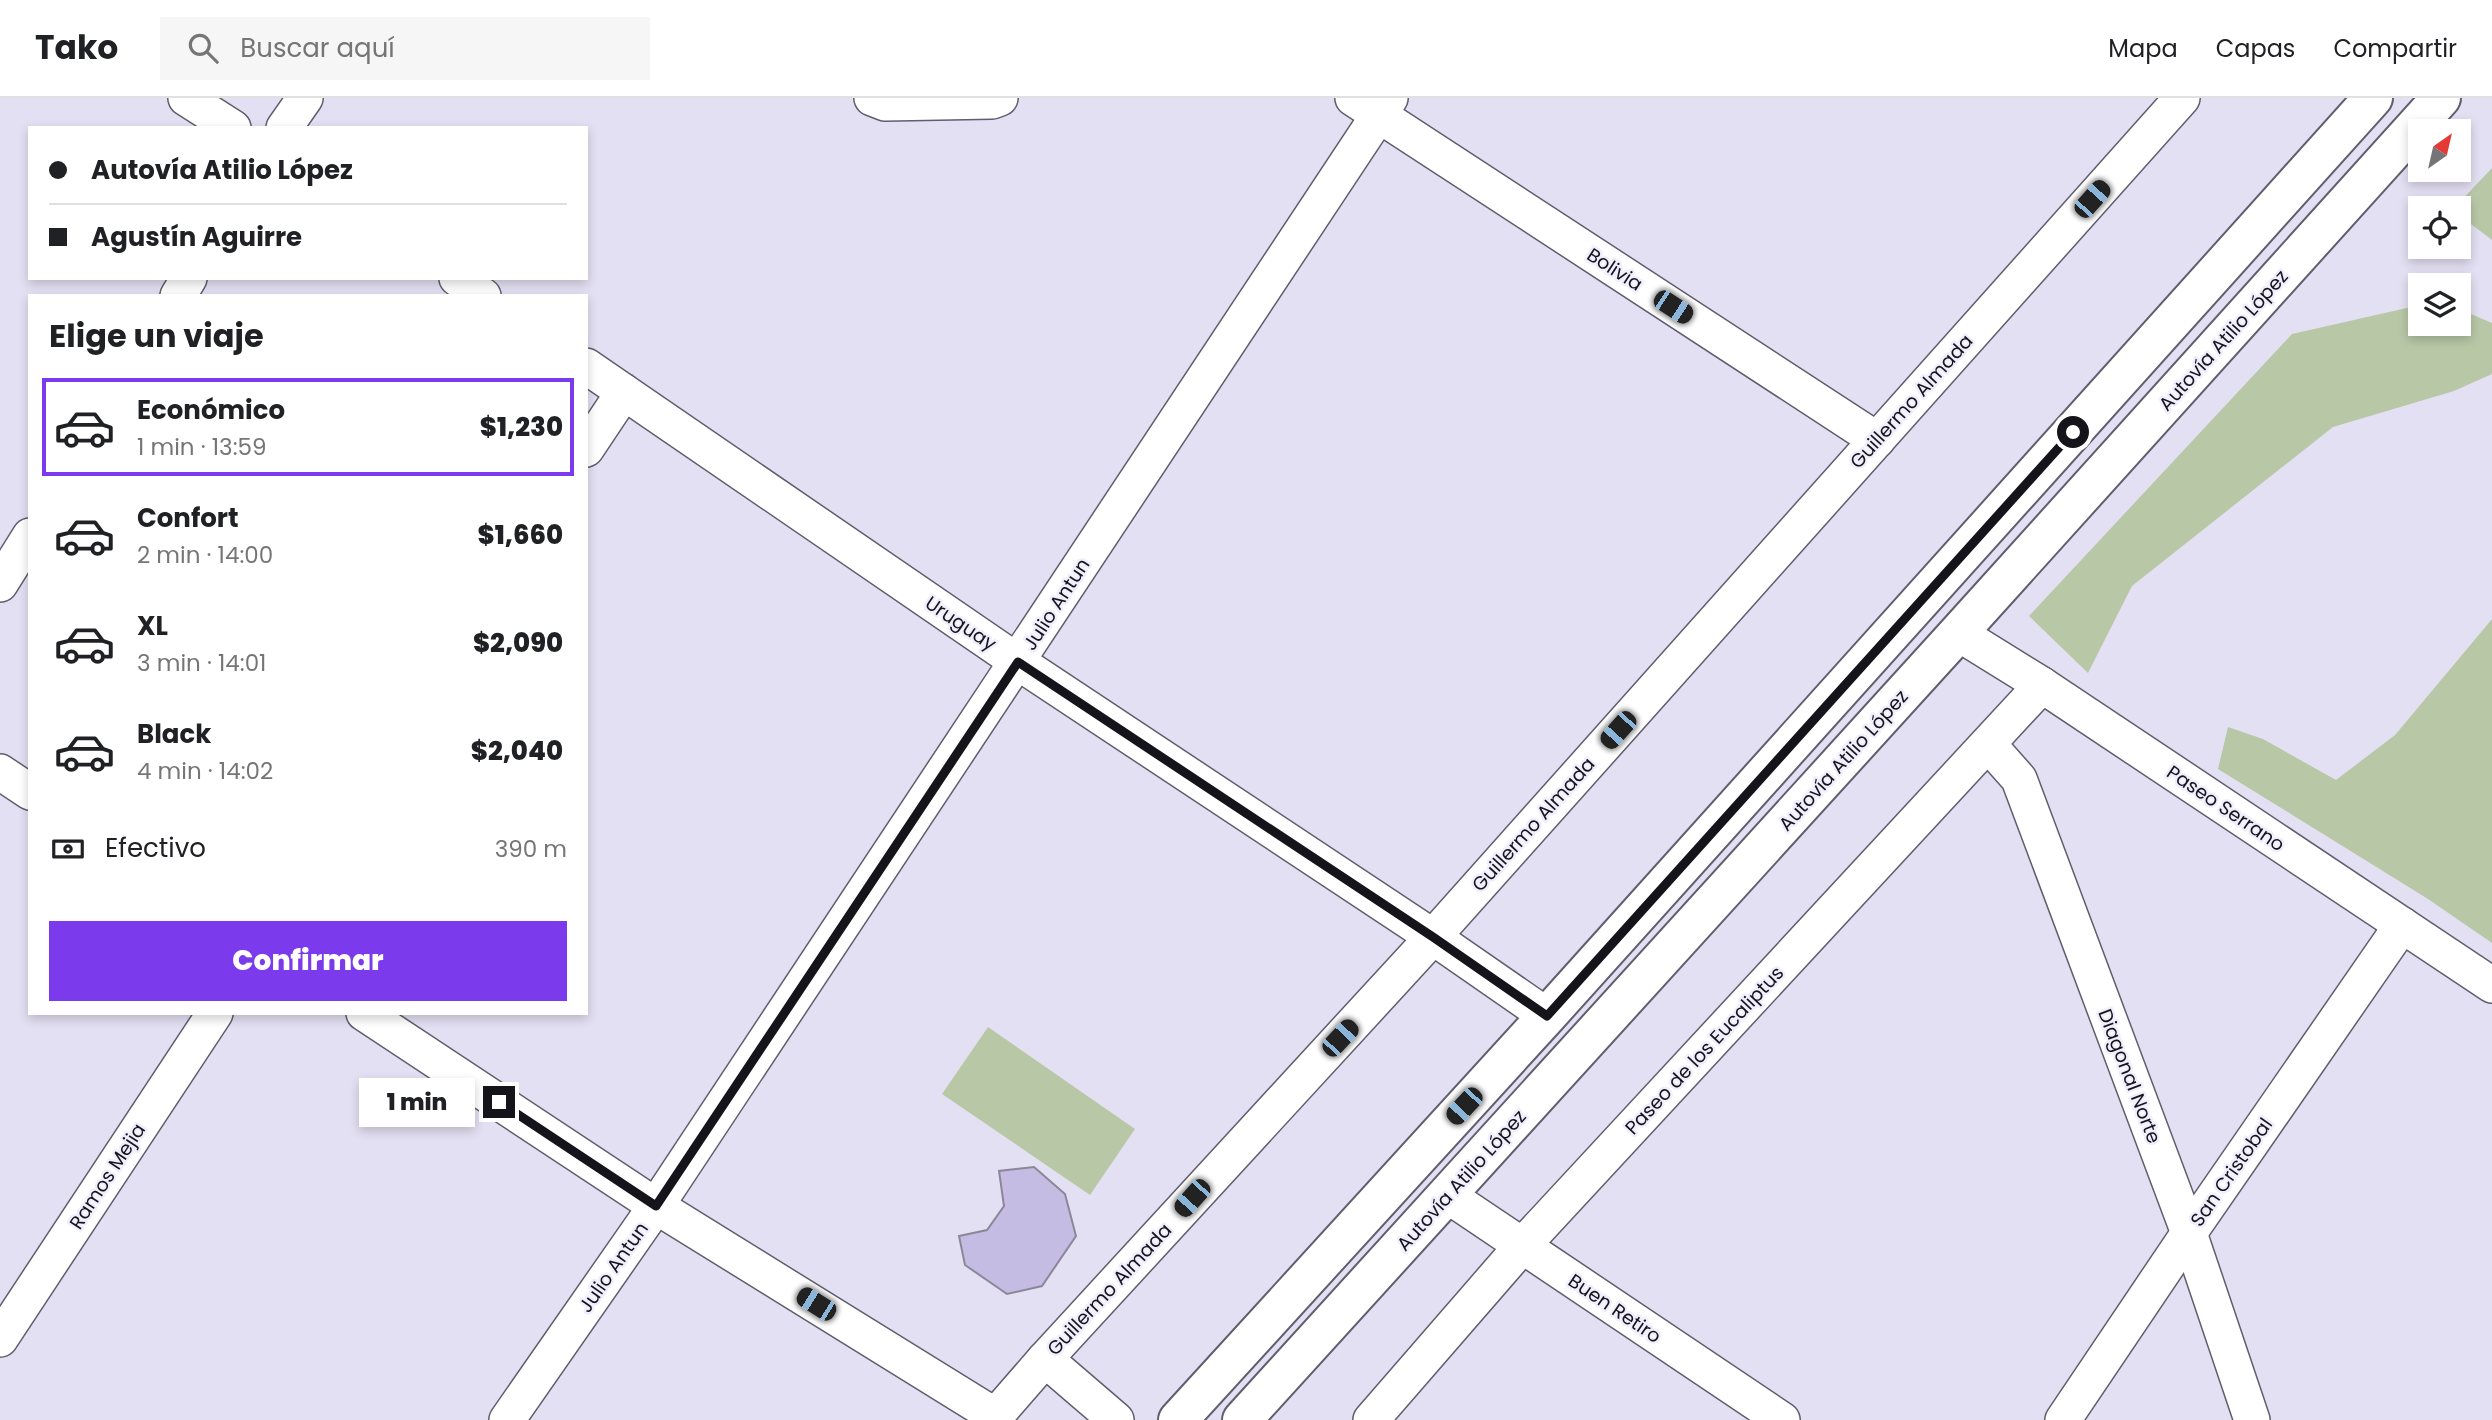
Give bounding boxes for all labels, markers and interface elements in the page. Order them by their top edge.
search box [160,17,650,80]
text: Tako [35,24,118,71]
icon: search [184,29,222,67]
text: Buscar aquí [240,30,395,66]
text: Mapa [2108,32,2178,65]
text: Capas [2216,32,2295,65]
text: Compartir [2333,32,2457,65]
north arrow [2408,119,2471,182]
map controls [2408,119,2471,336]
text: Autovía Atilio López [91,152,353,188]
car [2071,176,2114,222]
button: locate [2408,196,2471,259]
text: Agustín Aguirre [91,219,302,255]
street label: Bolivia [1582,241,1648,297]
street label: Autovía Atilio López [2152,264,2294,417]
button: layers [2408,273,2471,336]
car [1650,287,1697,327]
text: Elige un viaje [49,313,264,358]
street label: Guillermo Almada [1844,328,1979,474]
text: Económico [137,392,285,428]
icon: car [53,396,116,459]
text: $1,230 [480,409,563,445]
route start [2057,416,2089,448]
text: 1 min · 13:59 [137,431,266,463]
text: Confort [137,500,239,536]
icon: car [53,504,116,567]
text: $1,660 [477,517,563,553]
text: 2 min · 14:00 [137,539,273,571]
street label: Julio Antun [1016,553,1096,656]
street label: Uruguay [920,590,1002,657]
text: XL [137,608,168,644]
icon: car [53,612,116,675]
text: $2,090 [473,625,563,661]
text: 3 min · 14:01 [137,647,266,679]
street label: Autovía Atilio López [1772,684,1914,837]
car [1597,707,1640,753]
text: Black [137,716,211,752]
icon: car [53,720,116,783]
text: $2,040 [471,733,563,769]
street label: Guillermo Almada [1466,751,1601,897]
text: 4 min · 14:02 [137,755,273,787]
street label: Paseo Serrano [2161,759,2290,858]
icon: cash [49,830,87,868]
text: Efectivo [105,830,206,866]
text: 390 m [495,833,567,865]
button: Confirmar [49,921,567,1001]
street label: Paseo de los Eucaliptus [1619,960,1790,1141]
street label: Diagonal Norte [2091,1005,2168,1147]
car [1318,1015,1363,1061]
callout: 1 min [359,1077,475,1126]
car [1442,1083,1487,1129]
text: 1 min [387,1086,447,1118]
route end [483,1086,515,1118]
street label: Autovía Atilio López [1390,1104,1532,1257]
street label: San Cristobal [2184,1113,2279,1232]
street label: Ramos Mejia [63,1118,152,1235]
car [1171,1175,1214,1221]
street label: Julio Antun [572,1217,655,1318]
street label: Guillermo Almada [1041,1217,1178,1362]
street label: Buen Retiro [1563,1267,1667,1350]
car [793,1284,840,1324]

